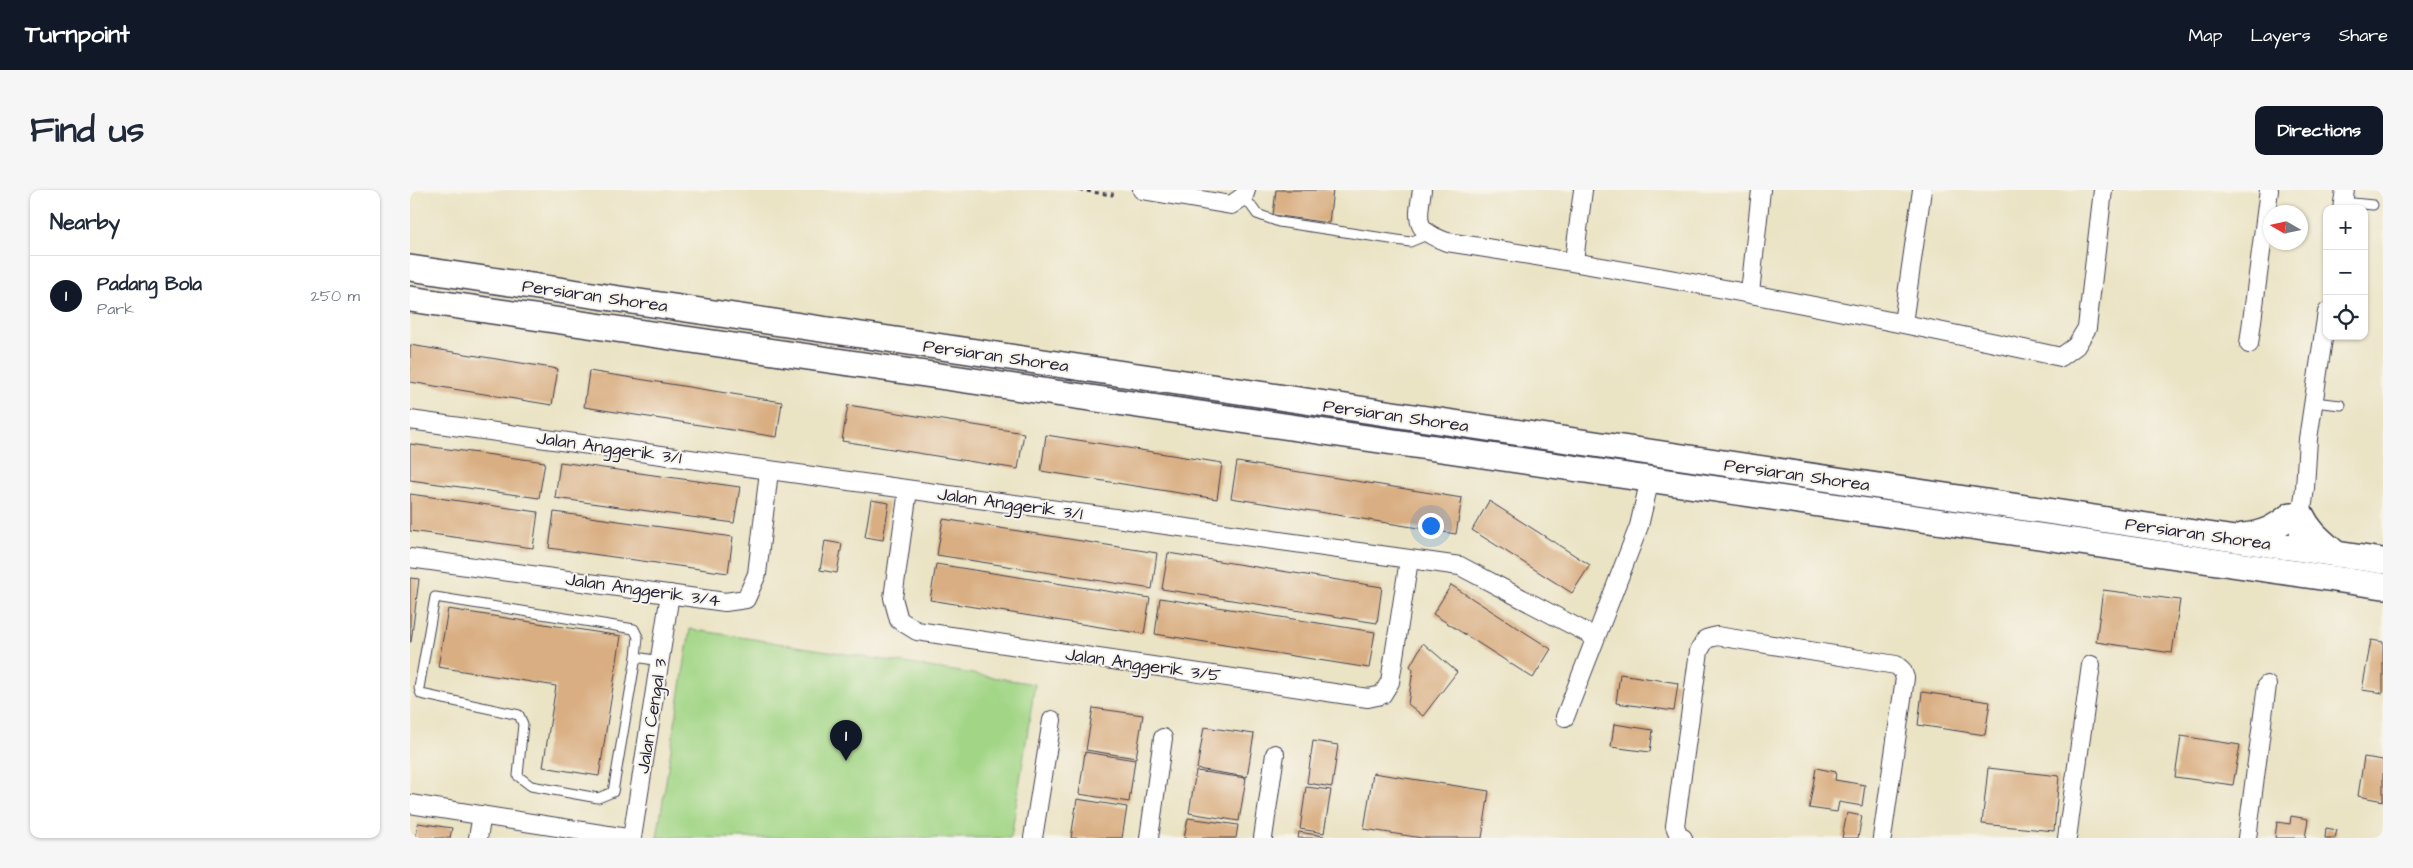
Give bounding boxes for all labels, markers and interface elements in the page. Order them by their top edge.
text: Turnpoint [25,18,130,52]
text: Map [2188,23,2222,48]
text: Layers [2250,23,2311,48]
text: Share [2339,23,2388,48]
text: Find us [30,106,144,155]
button: Directions [2255,106,2383,155]
north arrow [2263,205,2308,250]
map controls [2323,205,2368,340]
button: + [2323,205,2368,250]
text: Nearby [50,208,120,237]
button: − [2323,250,2368,295]
text: Padang Bola [97,271,202,298]
street label: Persiaran Shorea [521,273,669,319]
text: 1 [65,285,67,307]
text: 250 m [311,285,360,307]
button: locate [2323,295,2368,340]
text: Park [97,298,134,320]
street label: Persiaran Shorea [922,333,1070,379]
street label: Persiaran Shorea [1322,393,1470,439]
street label: Jalan Anggerik 3/1 [535,425,683,472]
street label: Persiaran Shorea [1723,452,1871,498]
street label: Jalan Anggerik 3/1 [936,481,1084,528]
street label: Persiaran Shorea [2124,511,2272,557]
your location [1418,513,1444,539]
street label: Jalan Anggerik 3/4 [564,567,722,614]
street label: Jalan Anggerik 3/5 [1064,642,1223,689]
street label: Jalan Cengal 3 [631,657,674,775]
pin: 1 [830,720,862,761]

